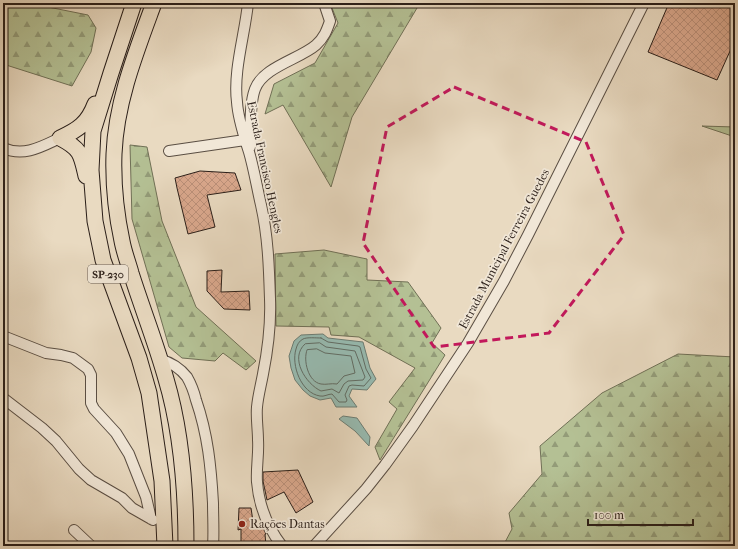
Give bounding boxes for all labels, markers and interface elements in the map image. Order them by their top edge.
street label: Estrada Francisco Hengles [244,100,286,235]
street label: Estrada Municipal Ferreira Guedes [456,166,553,332]
road number: SP-230 [88,265,128,283]
scale bar [588,501,693,527]
text: 100 m [594,508,624,522]
place label: Rações Dantas [250,517,325,532]
marker: Rações Dantas [237,519,247,529]

